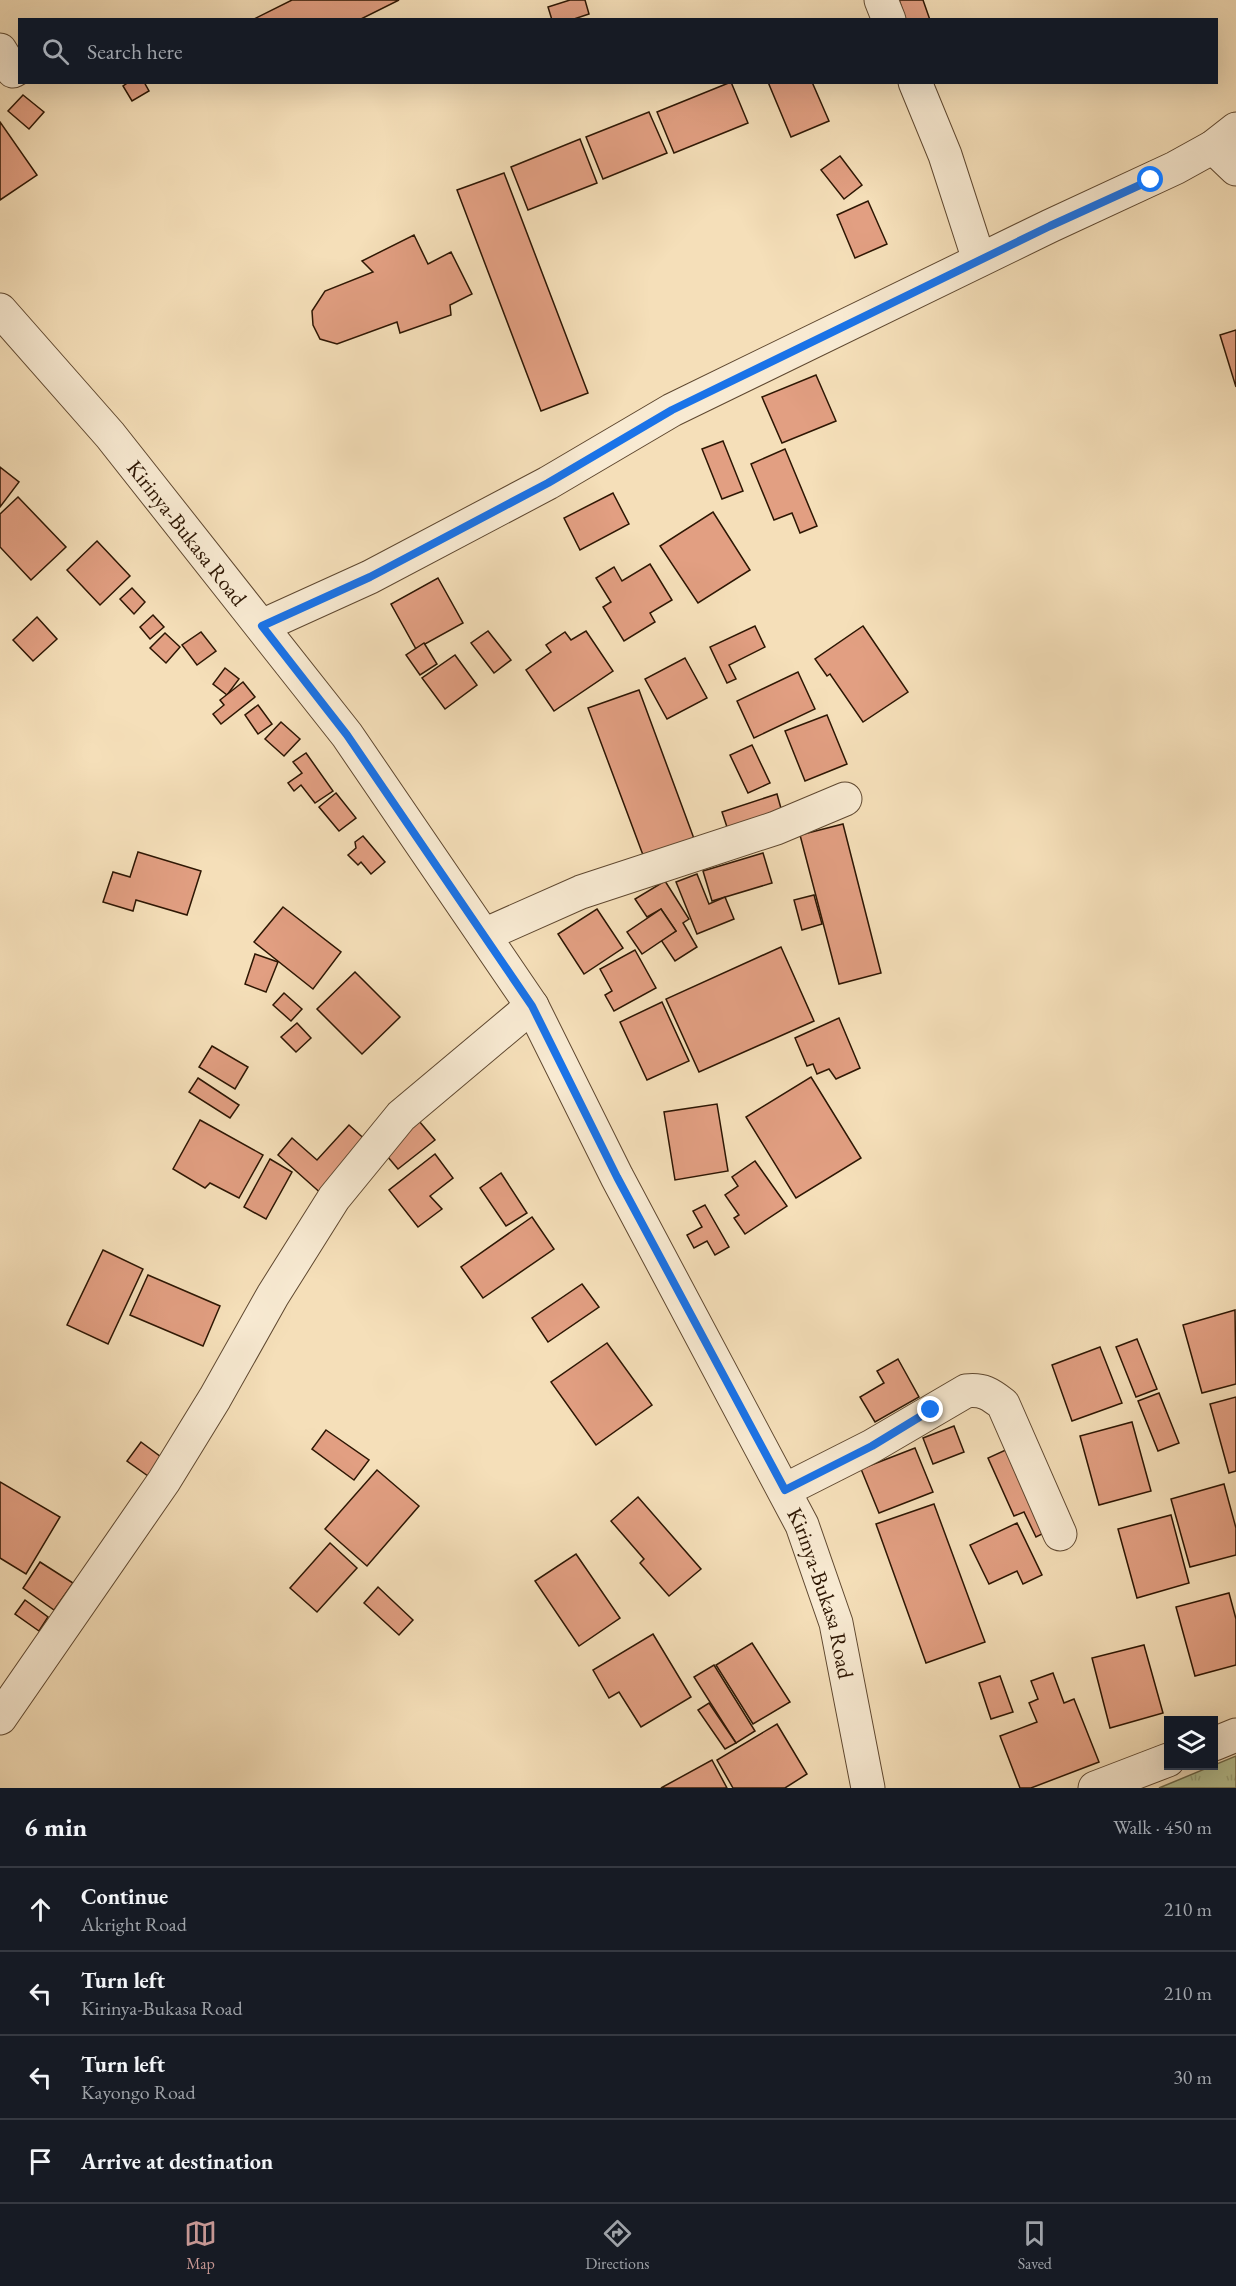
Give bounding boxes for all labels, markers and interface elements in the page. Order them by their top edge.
search box [18,18,1218,84]
icon: search [39,35,72,68]
text: Search here [87,37,182,66]
route start [1137,166,1163,192]
street label: Kirinya-Bukasa Road [120,454,254,612]
route end [917,1396,943,1422]
street label: Kirinya-Bukasa Road [780,1503,861,1682]
map controls [1164,1716,1218,1770]
button: layers [1164,1716,1218,1770]
text: 6 min [24,1810,87,1844]
text: Walk · 450 m [1113,1814,1212,1840]
text: Continue [81,1882,168,1911]
icon: ahead [24,1893,57,1926]
text: 210 m [1164,1896,1212,1922]
text: Akright Road [81,1911,187,1937]
text: Turn left [81,1966,165,1995]
icon: left [24,1977,57,2010]
text: 210 m [1164,1980,1212,2006]
text: Kirinya-Bukasa Road [81,1995,243,2021]
text: Turn left [81,2050,165,2079]
icon: left [24,2061,57,2094]
text: 30 m [1173,2064,1212,2090]
text: Kayongo Road [81,2079,196,2105]
icon: arrive [24,2145,57,2178]
text: Arrive at destination [81,2147,273,2176]
tab: Map [184,2217,217,2274]
tab: Directions [585,2217,650,2274]
tab: Saved [1018,2217,1052,2274]

